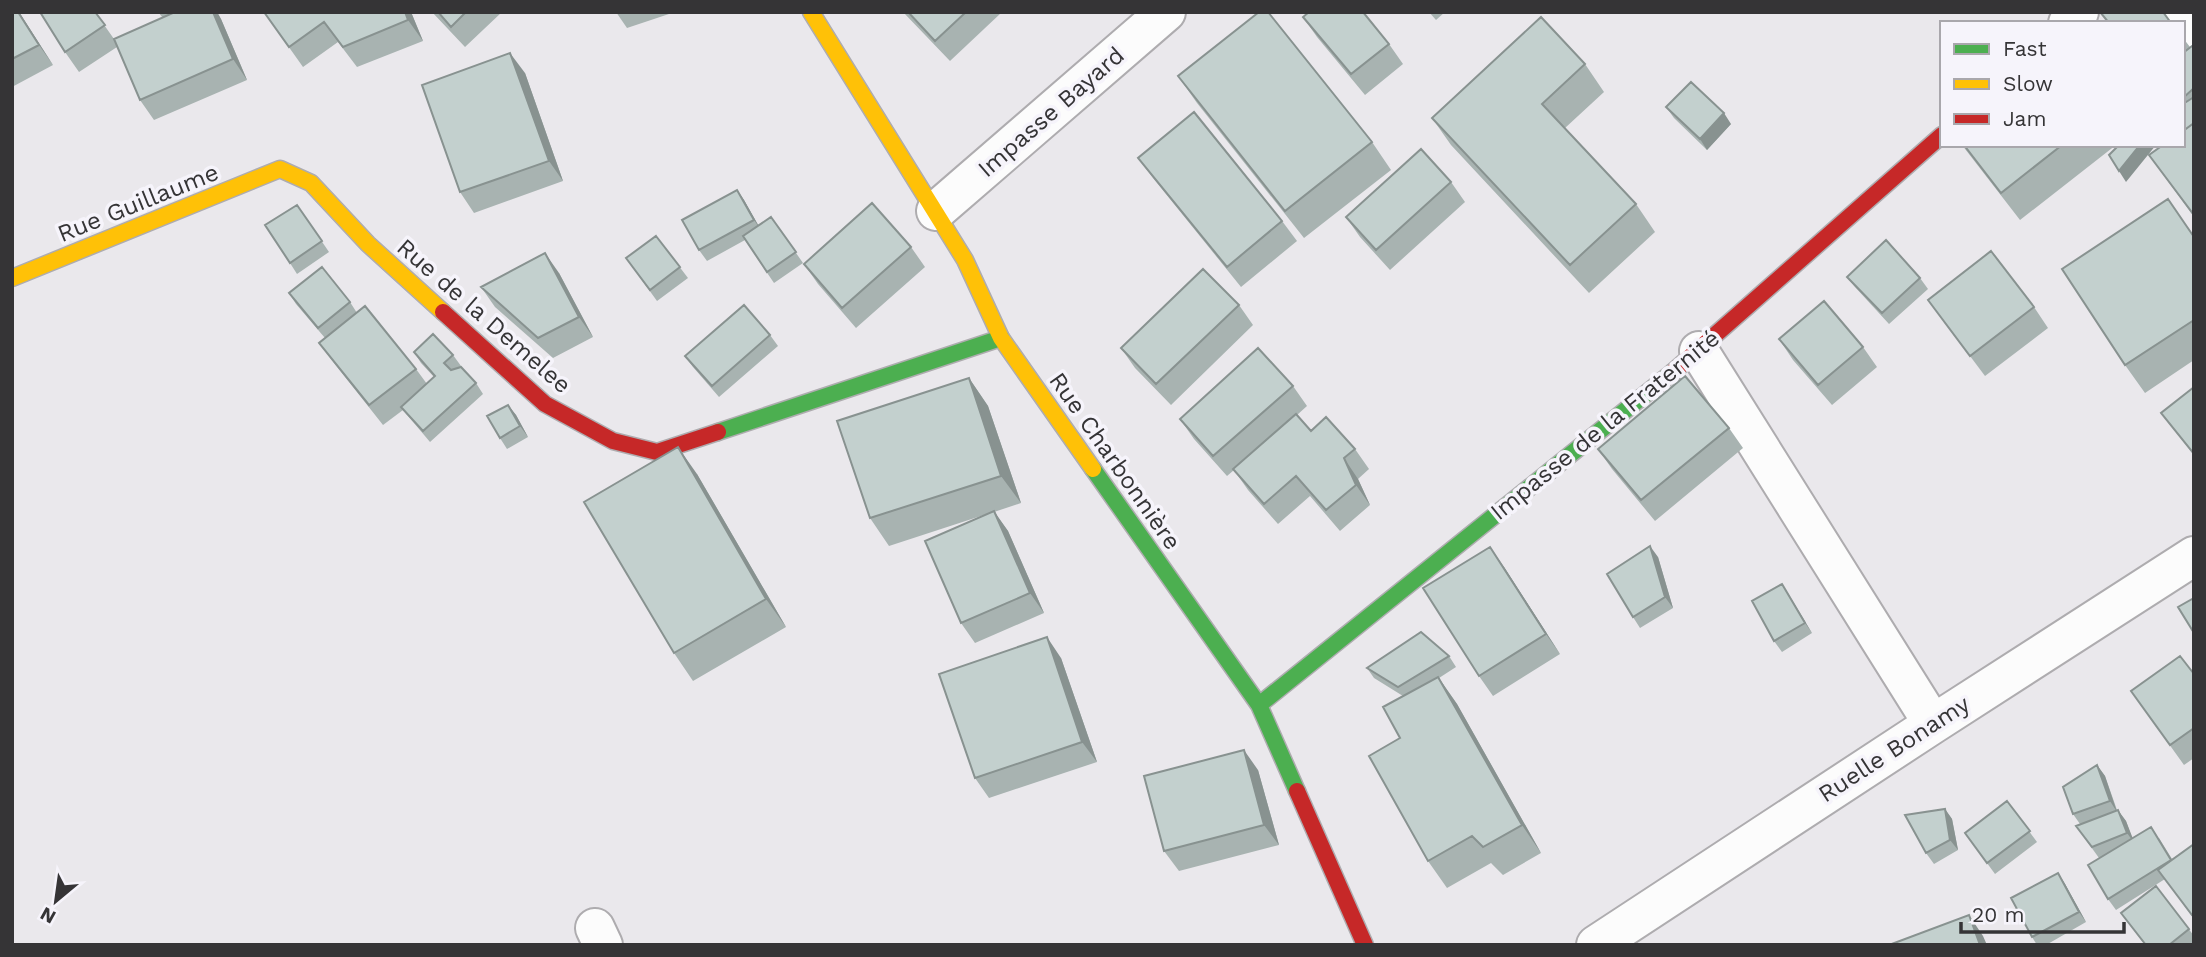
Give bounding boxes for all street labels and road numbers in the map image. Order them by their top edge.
street label: Impasse Bayard [972,41,1130,183]
street label: Rue Guillaume [54,158,222,248]
street label: Rue de la Demelee [391,233,577,399]
street label: Impasse de la Fraternité [1485,324,1725,526]
street label: Rue Charbonnière [1043,367,1187,555]
street label: Ruelle Bonamy [1813,689,1975,808]

